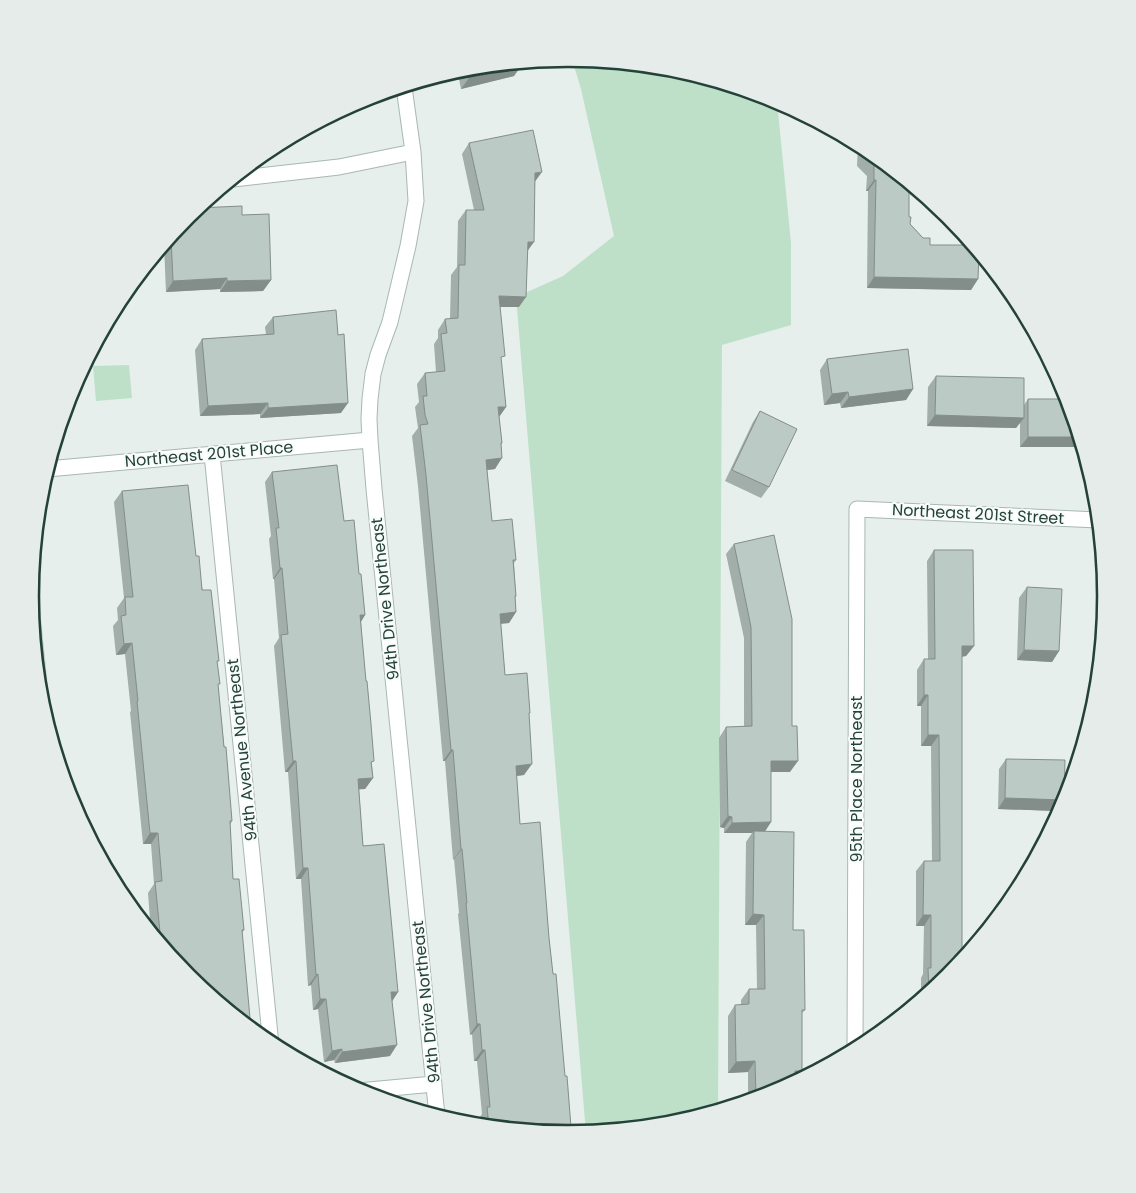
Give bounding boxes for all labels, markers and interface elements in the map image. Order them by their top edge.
street label: Northeast 201st Place [124,435,294,473]
street label: Northeast 201st Street [891,498,1065,530]
street label: 94th Drive Northeast [365,516,405,681]
street label: 94th Avenue Northeast [221,657,263,842]
street label: 95th Place Northeast [845,695,868,862]
street label: 94th Drive Northeast [406,919,446,1084]

